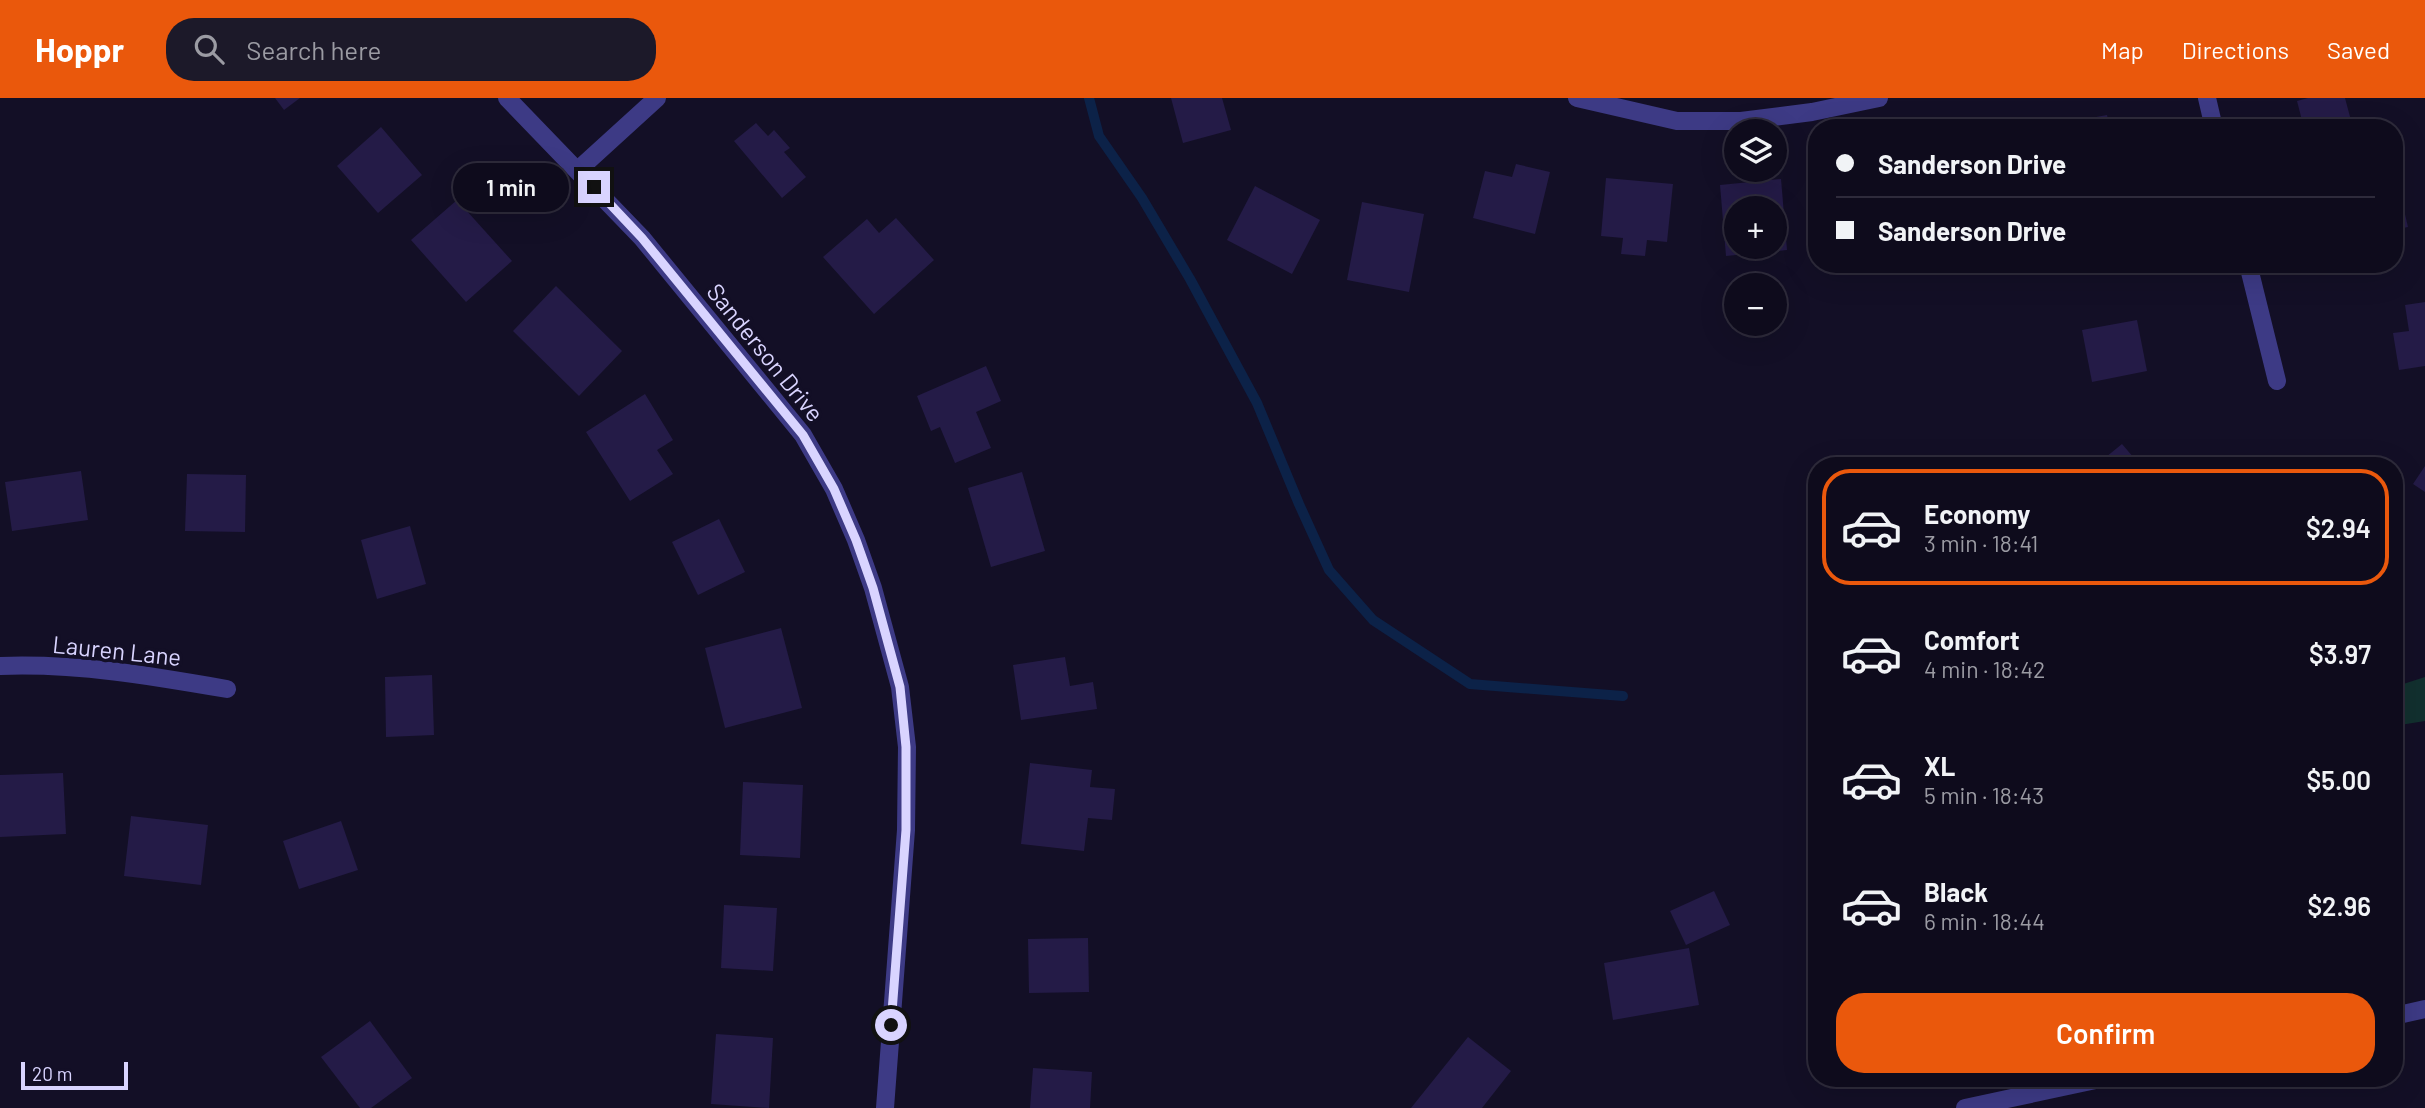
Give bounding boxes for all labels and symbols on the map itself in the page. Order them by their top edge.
callout: 1 min [454,162,570,212]
route end [578,171,610,203]
street label: Sanderson Drive [701,277,831,427]
street label: Lauren Lane [51,629,183,671]
route start [875,1009,907,1041]
scale bar [21,1059,128,1091]

